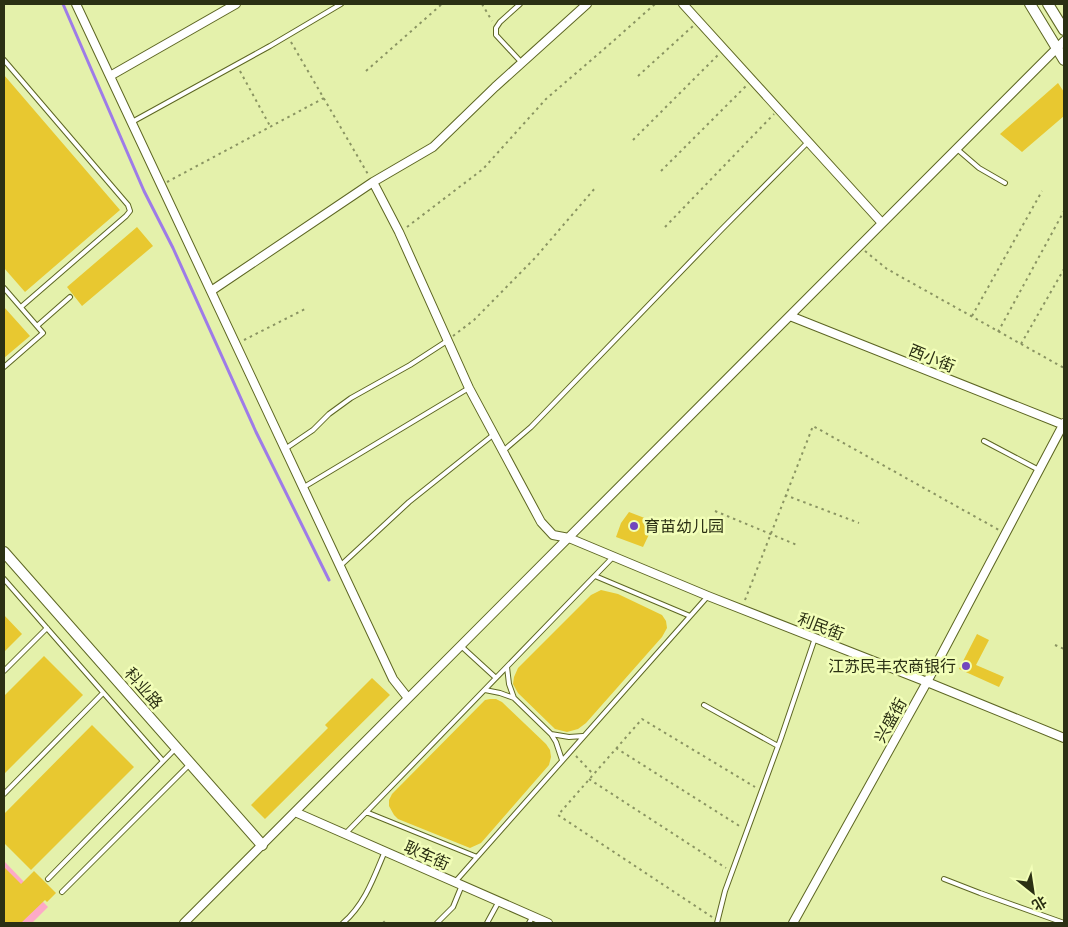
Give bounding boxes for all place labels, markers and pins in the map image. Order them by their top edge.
place label: 育苗幼儿园 [644,518,724,535]
marker: 育苗幼儿园 [628,520,640,532]
place label: 江苏民丰农商银行 [828,658,956,675]
marker: 江苏民丰农商银行 [960,660,972,672]

